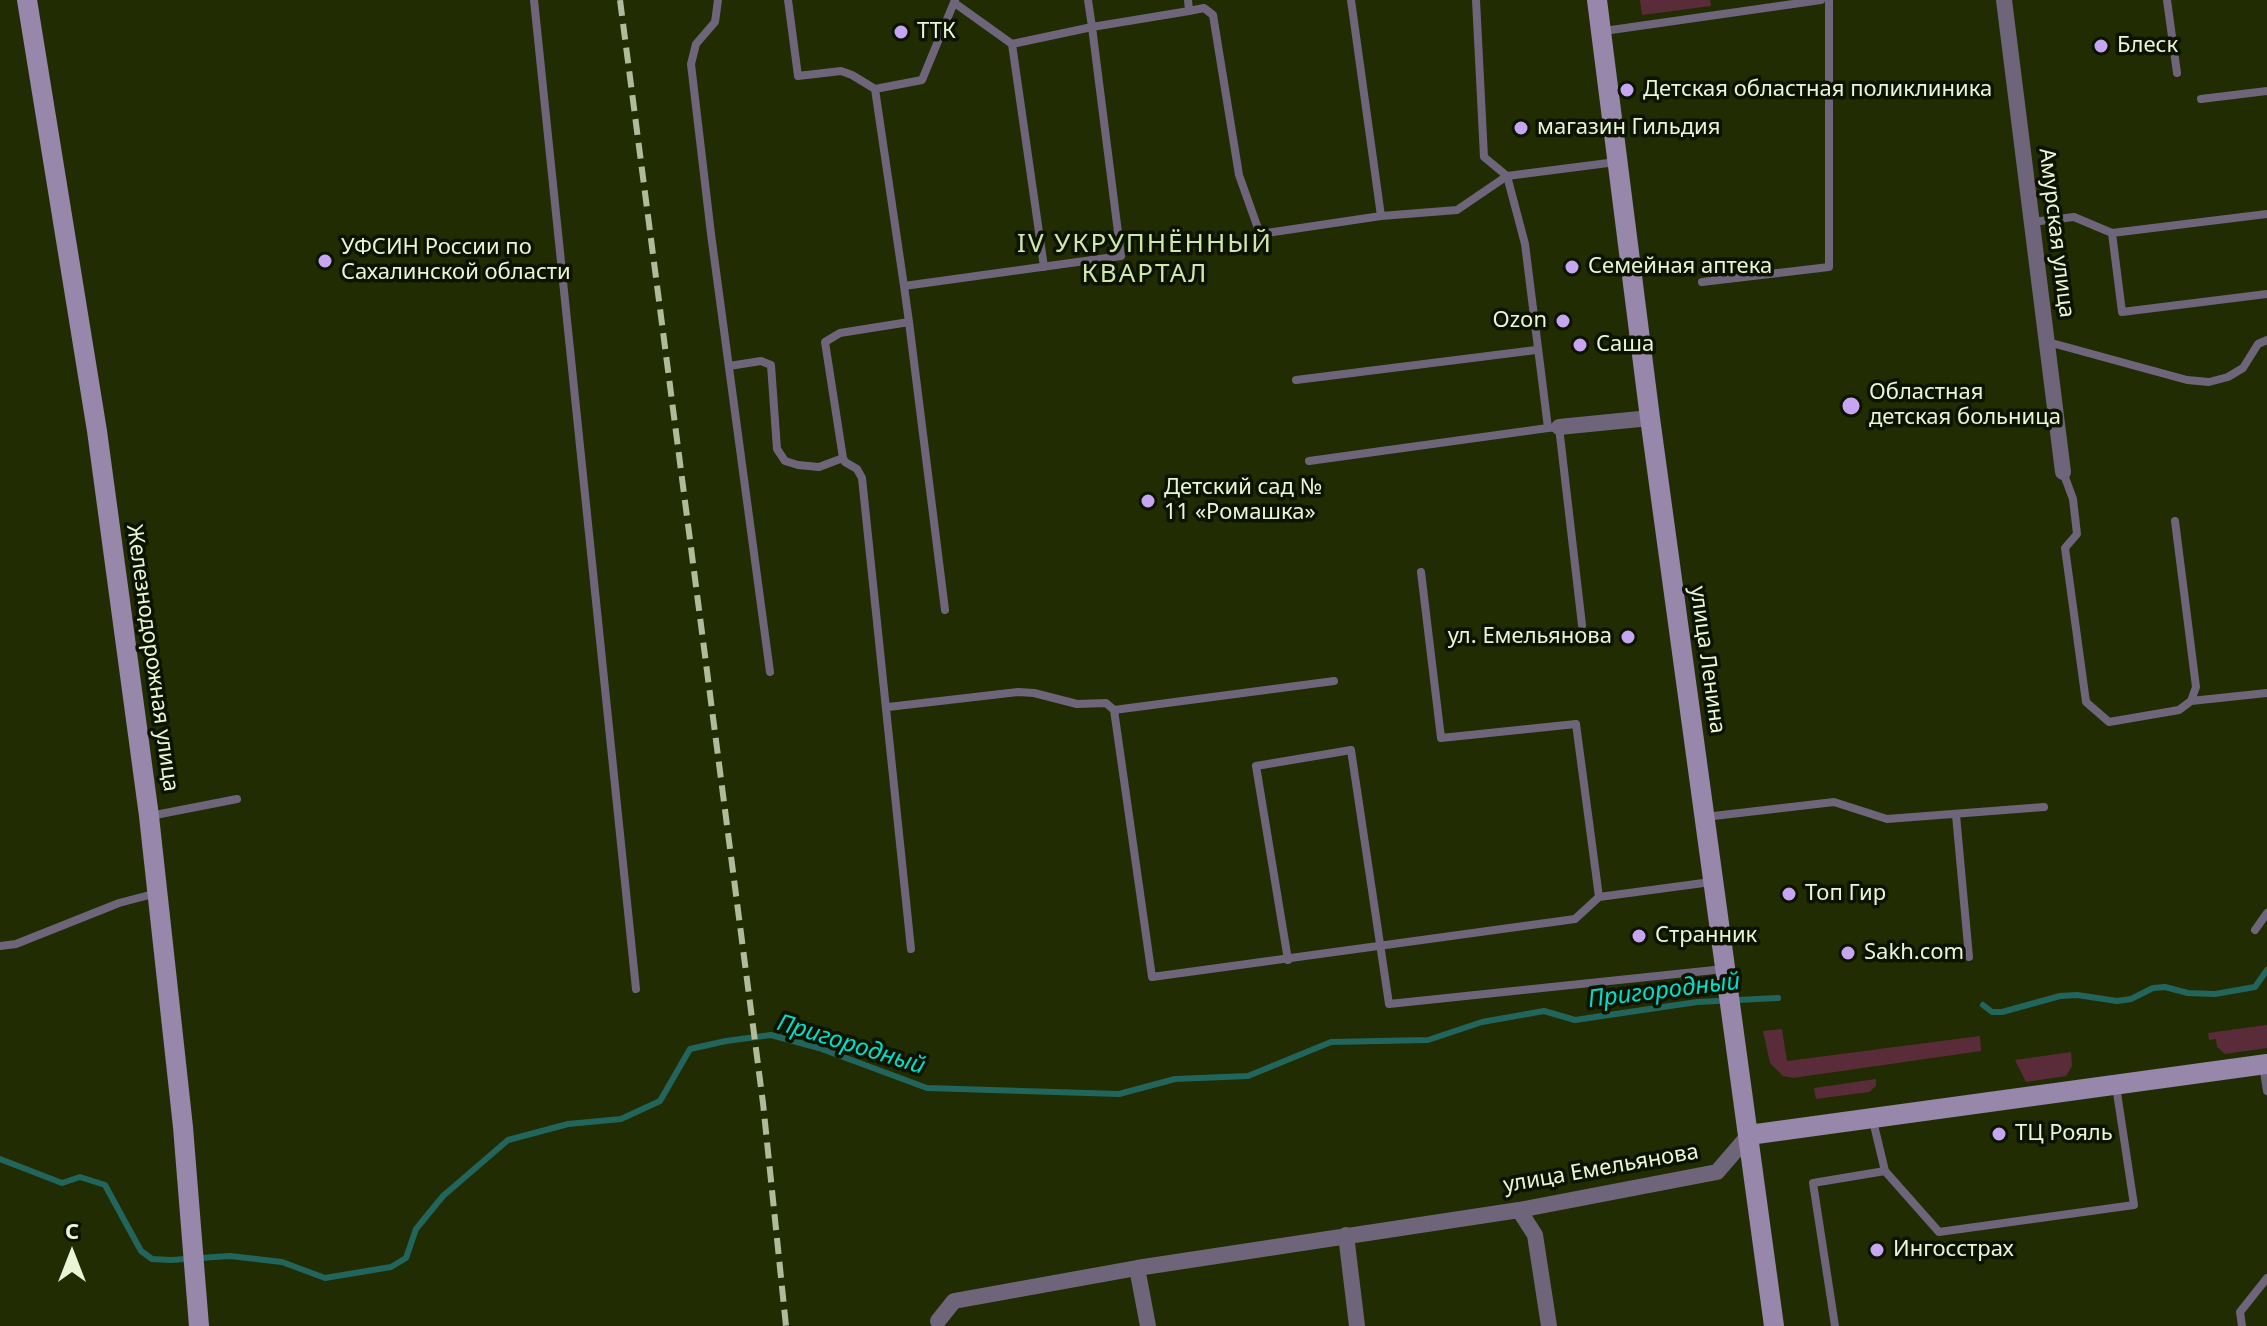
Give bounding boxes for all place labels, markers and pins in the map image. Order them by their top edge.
place label: ТТК [917,19,956,45]
marker: ТТК [892,23,910,41]
place label: Блеск [2117,33,2178,59]
marker: Блеск [2092,37,2110,55]
place label: Детская областная поликлиника [1643,77,1992,103]
marker: Детская областная поликлиника [1618,81,1636,99]
place label: магазин Гильдия [1537,115,1720,141]
marker: магазин Гильдия [1512,119,1530,137]
place label: УФСИН России по Сахалинской области [341,235,571,286]
marker: УФСИН России по Сахалинской области [316,252,334,270]
place label: Семейная аптека [1588,254,1772,280]
marker: Семейная аптека [1563,258,1581,276]
place label: Ozon [1493,308,1547,334]
marker: Ozon [1554,312,1572,330]
place label: Саша [1596,332,1654,358]
marker: Саша [1571,336,1589,354]
place label: Областная детская больница [1869,380,2061,432]
marker: Областная детская больница [1840,395,1862,417]
place label: Детский сад № 11 «Ромашка» [1164,475,1322,526]
marker: Детский сад № 11 «Ромашка» [1139,492,1157,510]
place label: ул. Емельянова [1448,624,1612,650]
marker: ул. Емельянова [1619,628,1637,646]
place label: Топ Гир [1805,881,1886,907]
marker: Топ Гир [1780,885,1798,903]
place label: Странник [1655,923,1757,949]
marker: Странник [1630,927,1648,945]
place label: Sakh.com [1864,940,1964,966]
marker: Sakh.com [1839,944,1857,962]
place label: ТЦ Рояль [2015,1121,2113,1147]
marker: ТЦ Рояль [1990,1125,2008,1143]
place label: Ингосстрах [1893,1237,2014,1263]
marker: Ингосстрах [1868,1241,1886,1259]

